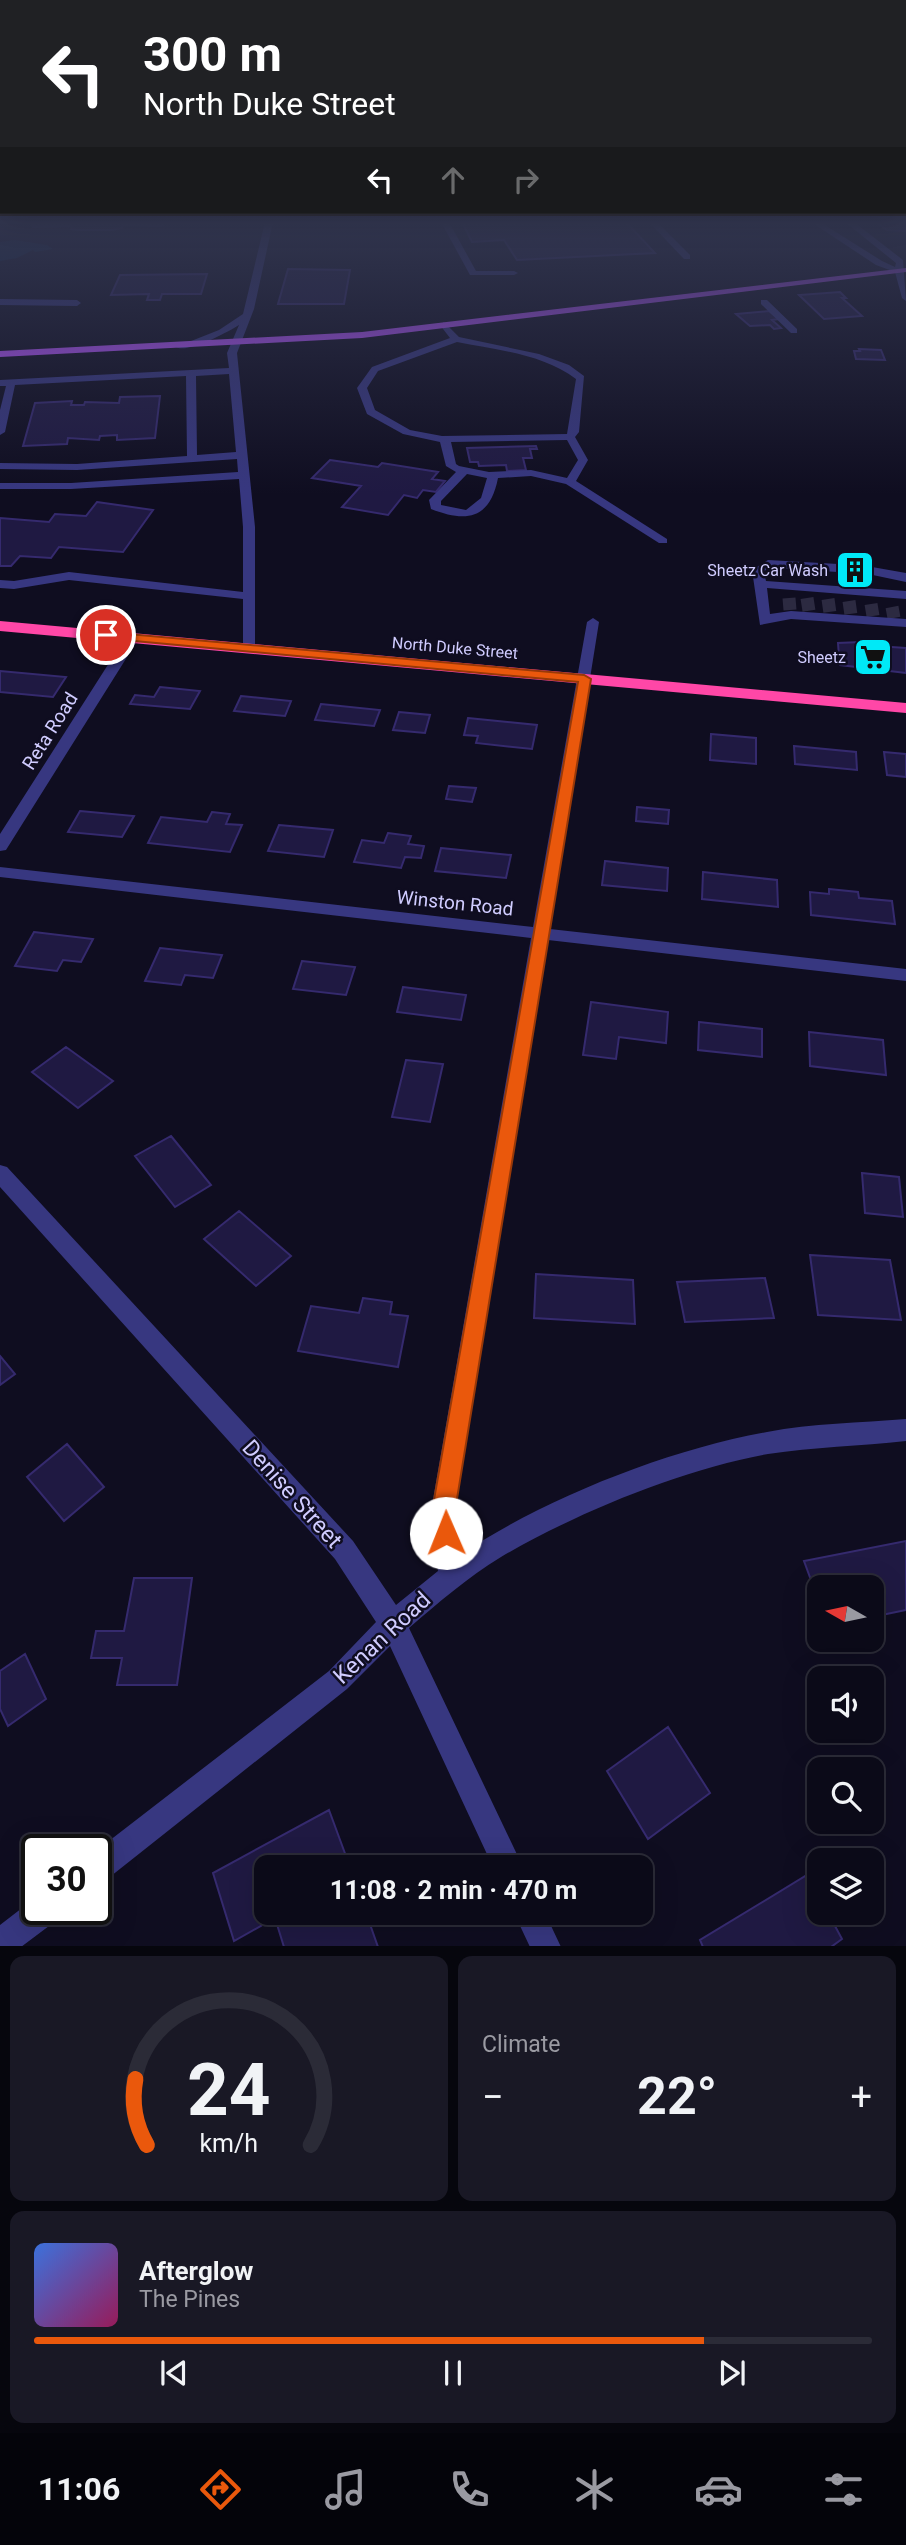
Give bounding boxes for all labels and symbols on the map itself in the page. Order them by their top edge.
building icon: Sheetz Car Wash [834,549,876,591]
place label: Sheetz Car Wash [707,561,828,580]
pin [76,605,136,665]
street label: North Duke Street [391,633,519,663]
supermarket icon: Sheetz [852,636,894,678]
place label: Sheetz [798,648,846,667]
street label: Reta Road [17,688,83,774]
street label: Winston Road [395,885,515,921]
street label: Denise Street [236,1434,348,1554]
position arrow [409,1496,483,1570]
north arrow [807,1575,884,1652]
street label: Kenan Road [328,1586,436,1690]
speed limit sign: 30 [21,1834,112,1925]

